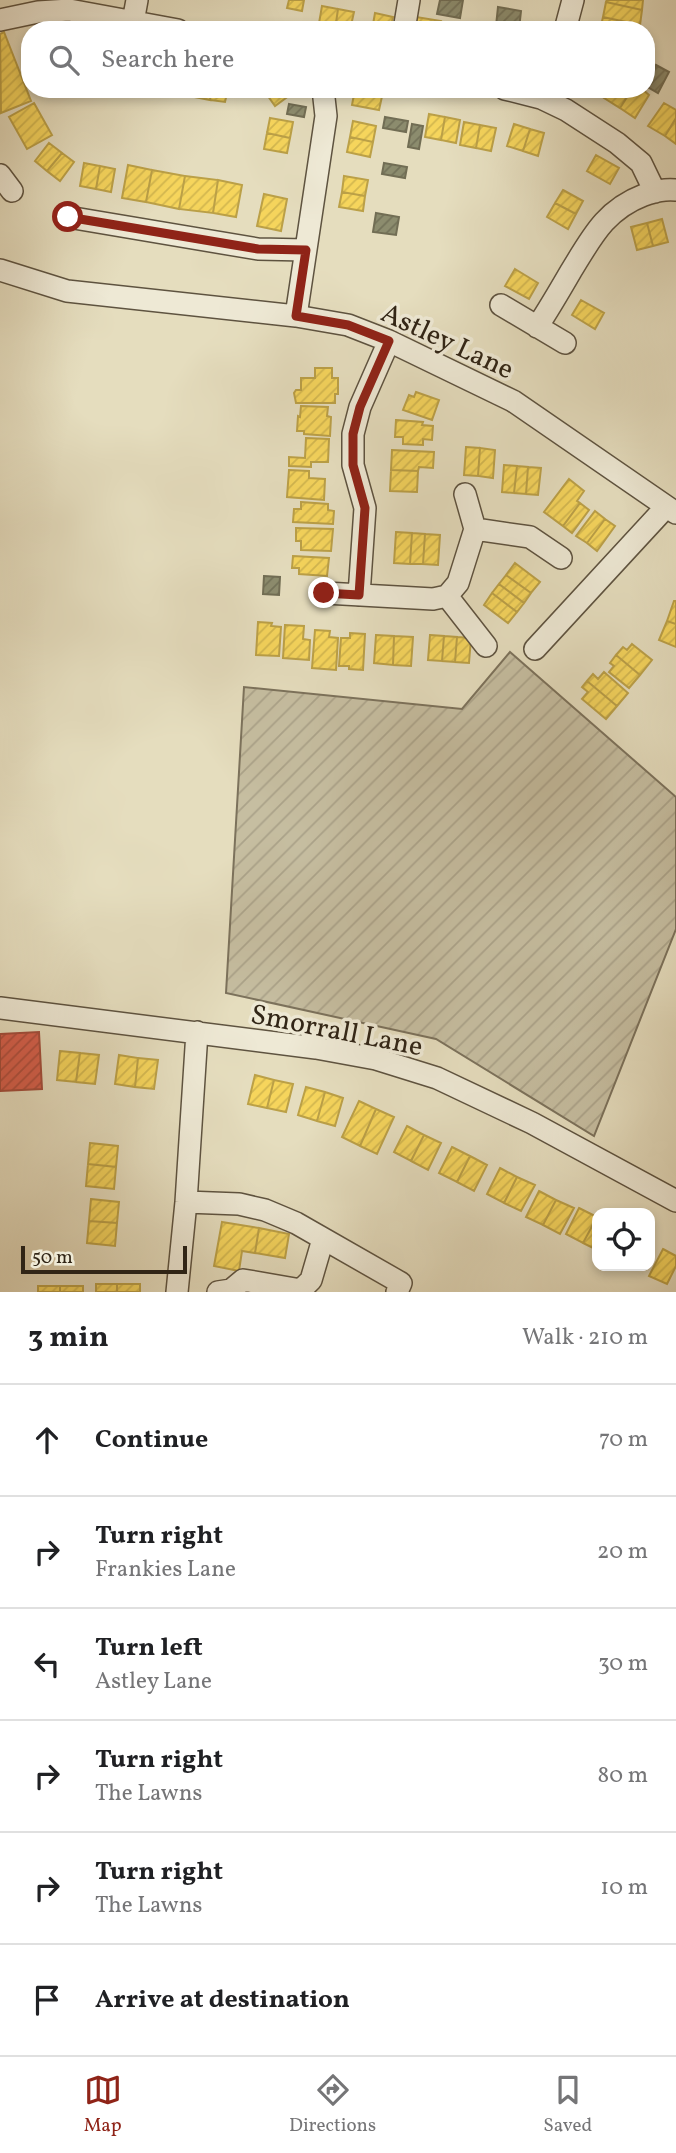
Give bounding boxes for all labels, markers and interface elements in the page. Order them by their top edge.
search box [21,21,655,98]
icon: search [45,41,83,79]
text: Search here [101,42,234,78]
route start [52,201,83,232]
street label: Astley Lane [374,294,520,390]
route end [308,577,339,608]
street label: Smorrall Lane [247,996,426,1067]
map controls [592,1208,655,1271]
button: locate [592,1208,655,1271]
scale bar [21,1243,187,1275]
text: 50 m [32,1245,73,1271]
text: 3 min [28,1317,109,1359]
text: Walk · 210 m [522,1322,648,1354]
icon: ahead [28,1421,66,1459]
text: Continue [95,1422,208,1458]
text: 70 m [599,1424,648,1456]
text: Turn right [95,1518,223,1554]
icon: right [28,1533,66,1571]
text: 20 m [597,1536,648,1568]
text: Frankies Lane [95,1554,236,1586]
text: Turn left [95,1630,203,1666]
icon: left [28,1645,66,1683]
text: 30 m [598,1648,648,1680]
text: Astley Lane [95,1666,212,1698]
text: Turn right [95,1742,223,1778]
icon: right [28,1757,66,1795]
text: 80 m [598,1760,648,1792]
text: The Lawns [95,1778,202,1810]
text: Turn right [95,1854,223,1890]
icon: right [28,1869,66,1907]
text: 10 m [600,1872,648,1904]
text: The Lawns [95,1890,202,1922]
icon: arrive [28,1981,66,2019]
text: Arrive at destination [95,1982,350,2018]
tab: Map [84,2071,122,2139]
tab: Directions [289,2071,376,2139]
tab: Saved [543,2071,592,2139]

